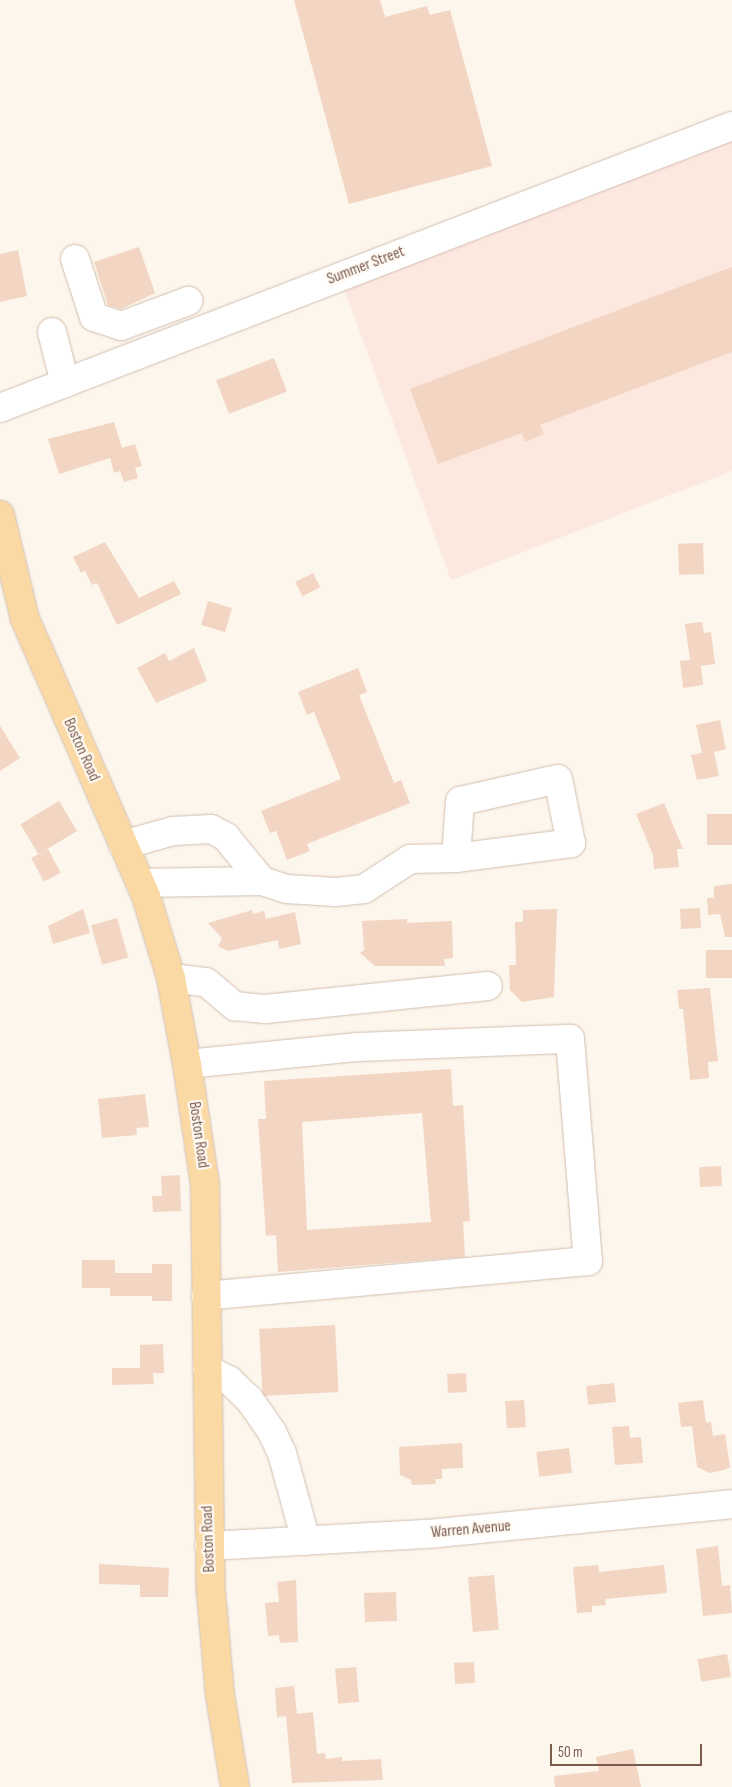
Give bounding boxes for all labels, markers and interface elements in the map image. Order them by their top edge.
street label: Summer Street [325,242,407,290]
street label: Boston Road [59,716,103,784]
street label: Boston Road [184,1101,212,1169]
street label: Boston Road [198,1505,220,1573]
street label: Warren Avenue [430,1517,512,1543]
scale bar [552,1734,704,1766]
text: 50 m [558,1743,583,1762]

